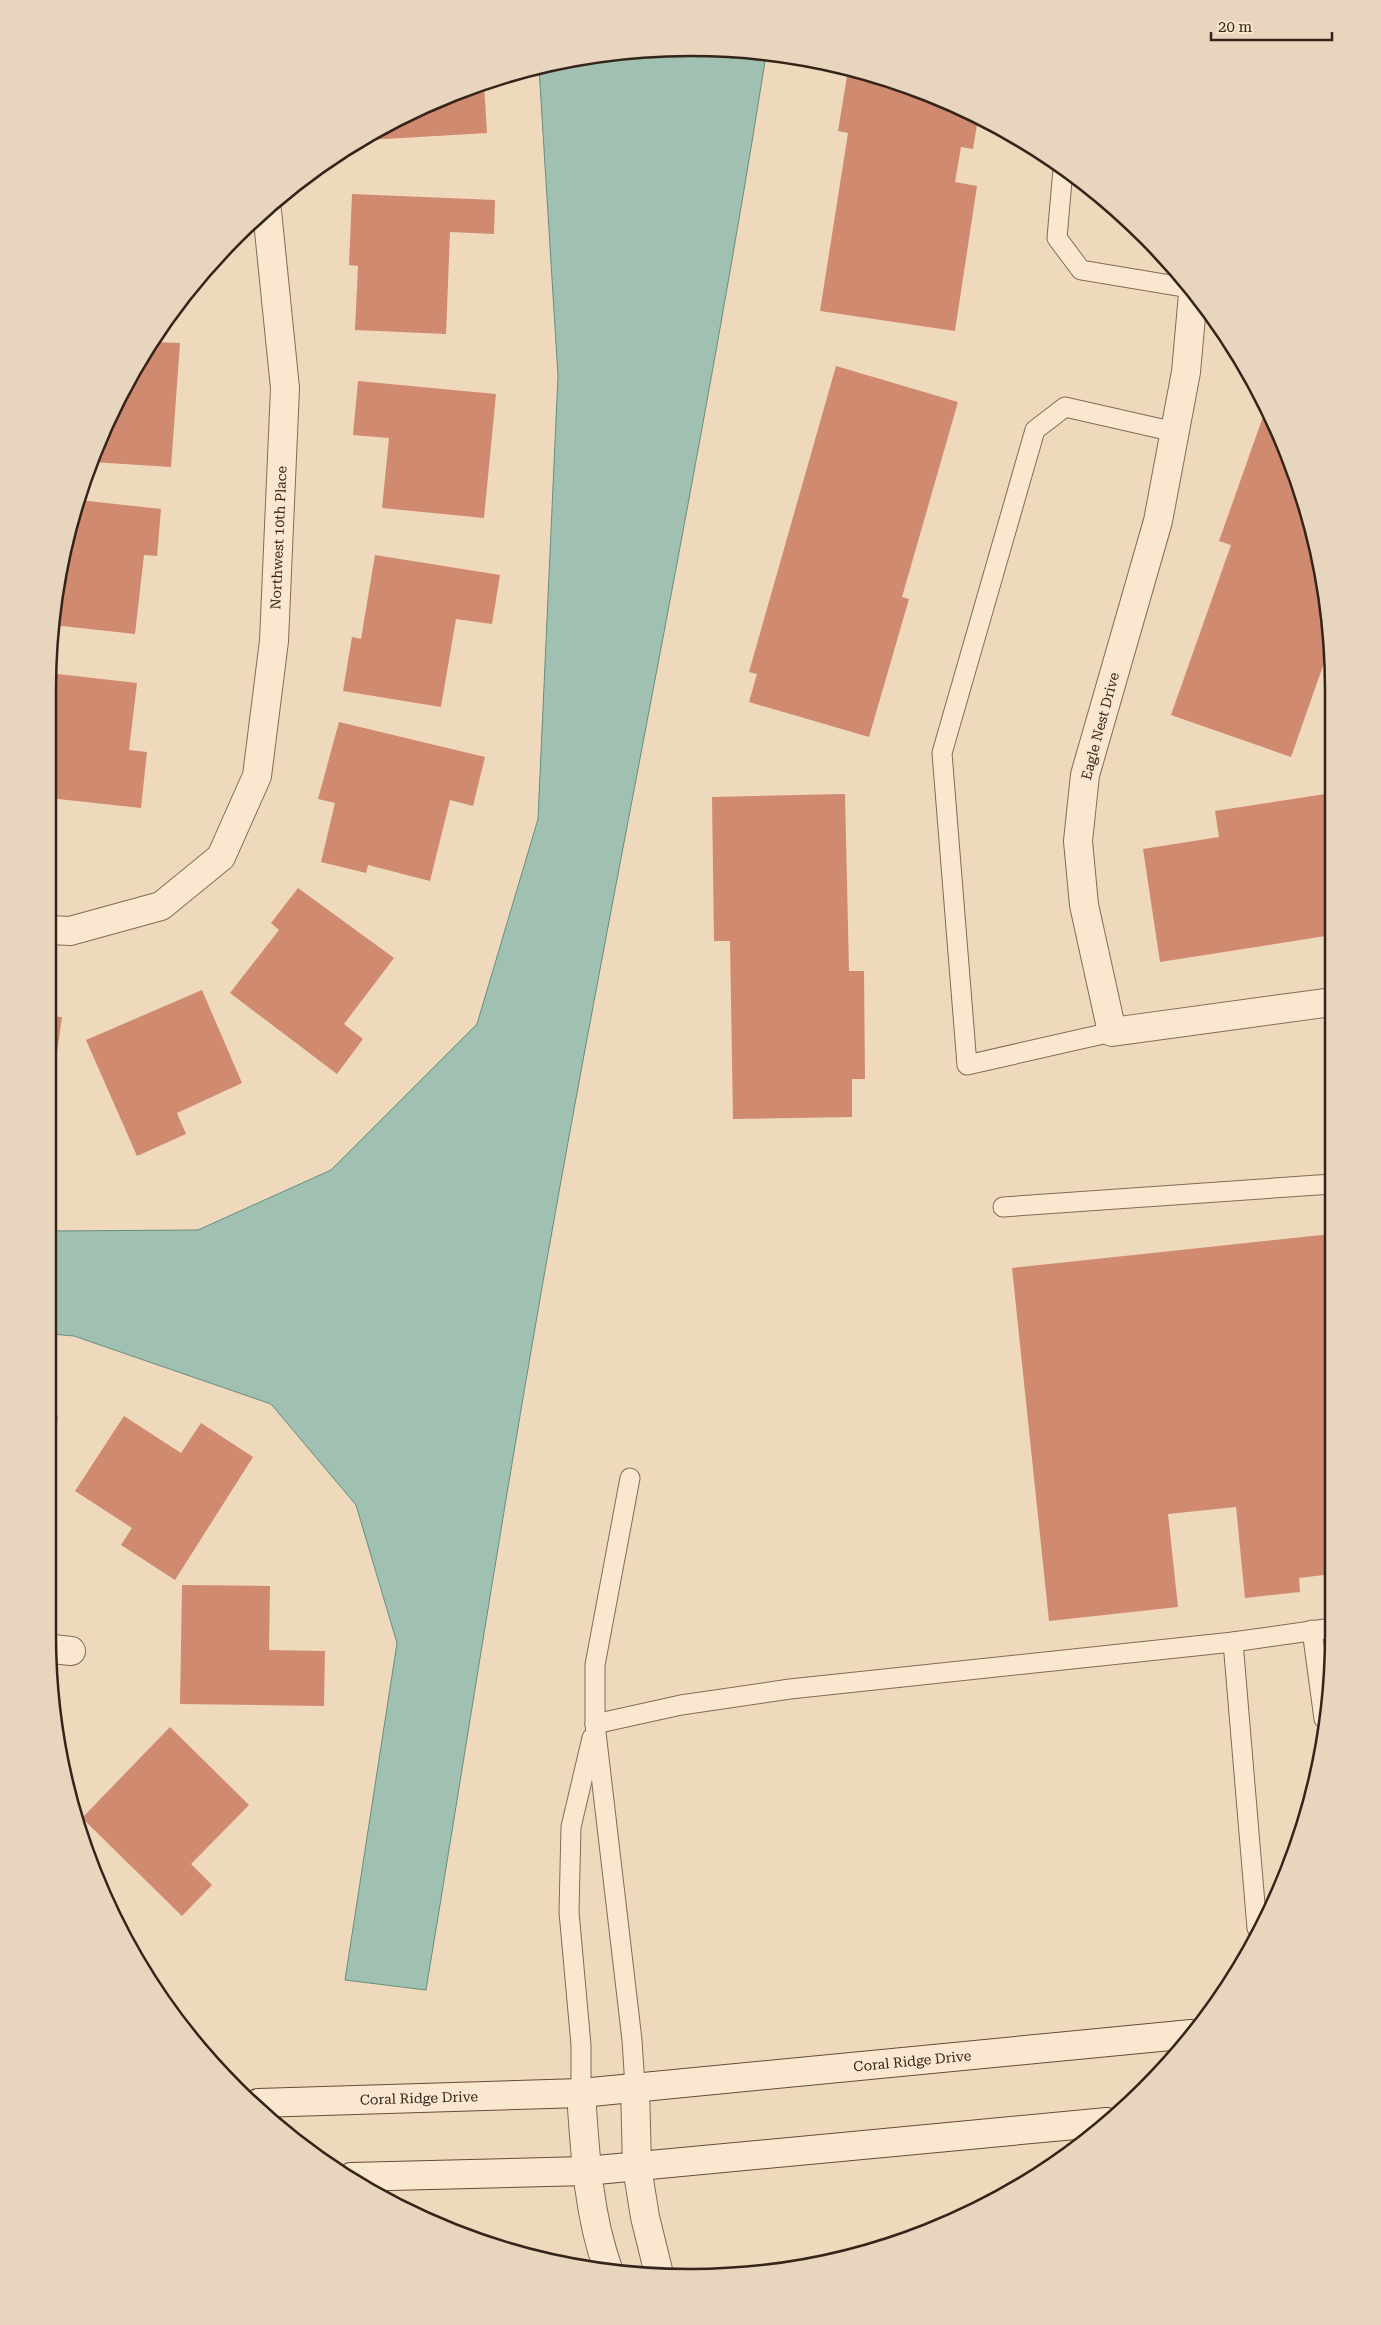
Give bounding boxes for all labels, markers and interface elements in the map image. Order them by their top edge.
scale bar [1211,10,1332,42]
text: 20 m [1218,18,1253,36]
street label: Northwest 10th Place [267,465,290,610]
street label: Eagle Nest Drive [1078,670,1122,782]
street label: Coral Ridge Drive [853,2047,972,2075]
street label: Coral Ridge Drive [359,2088,479,2108]

